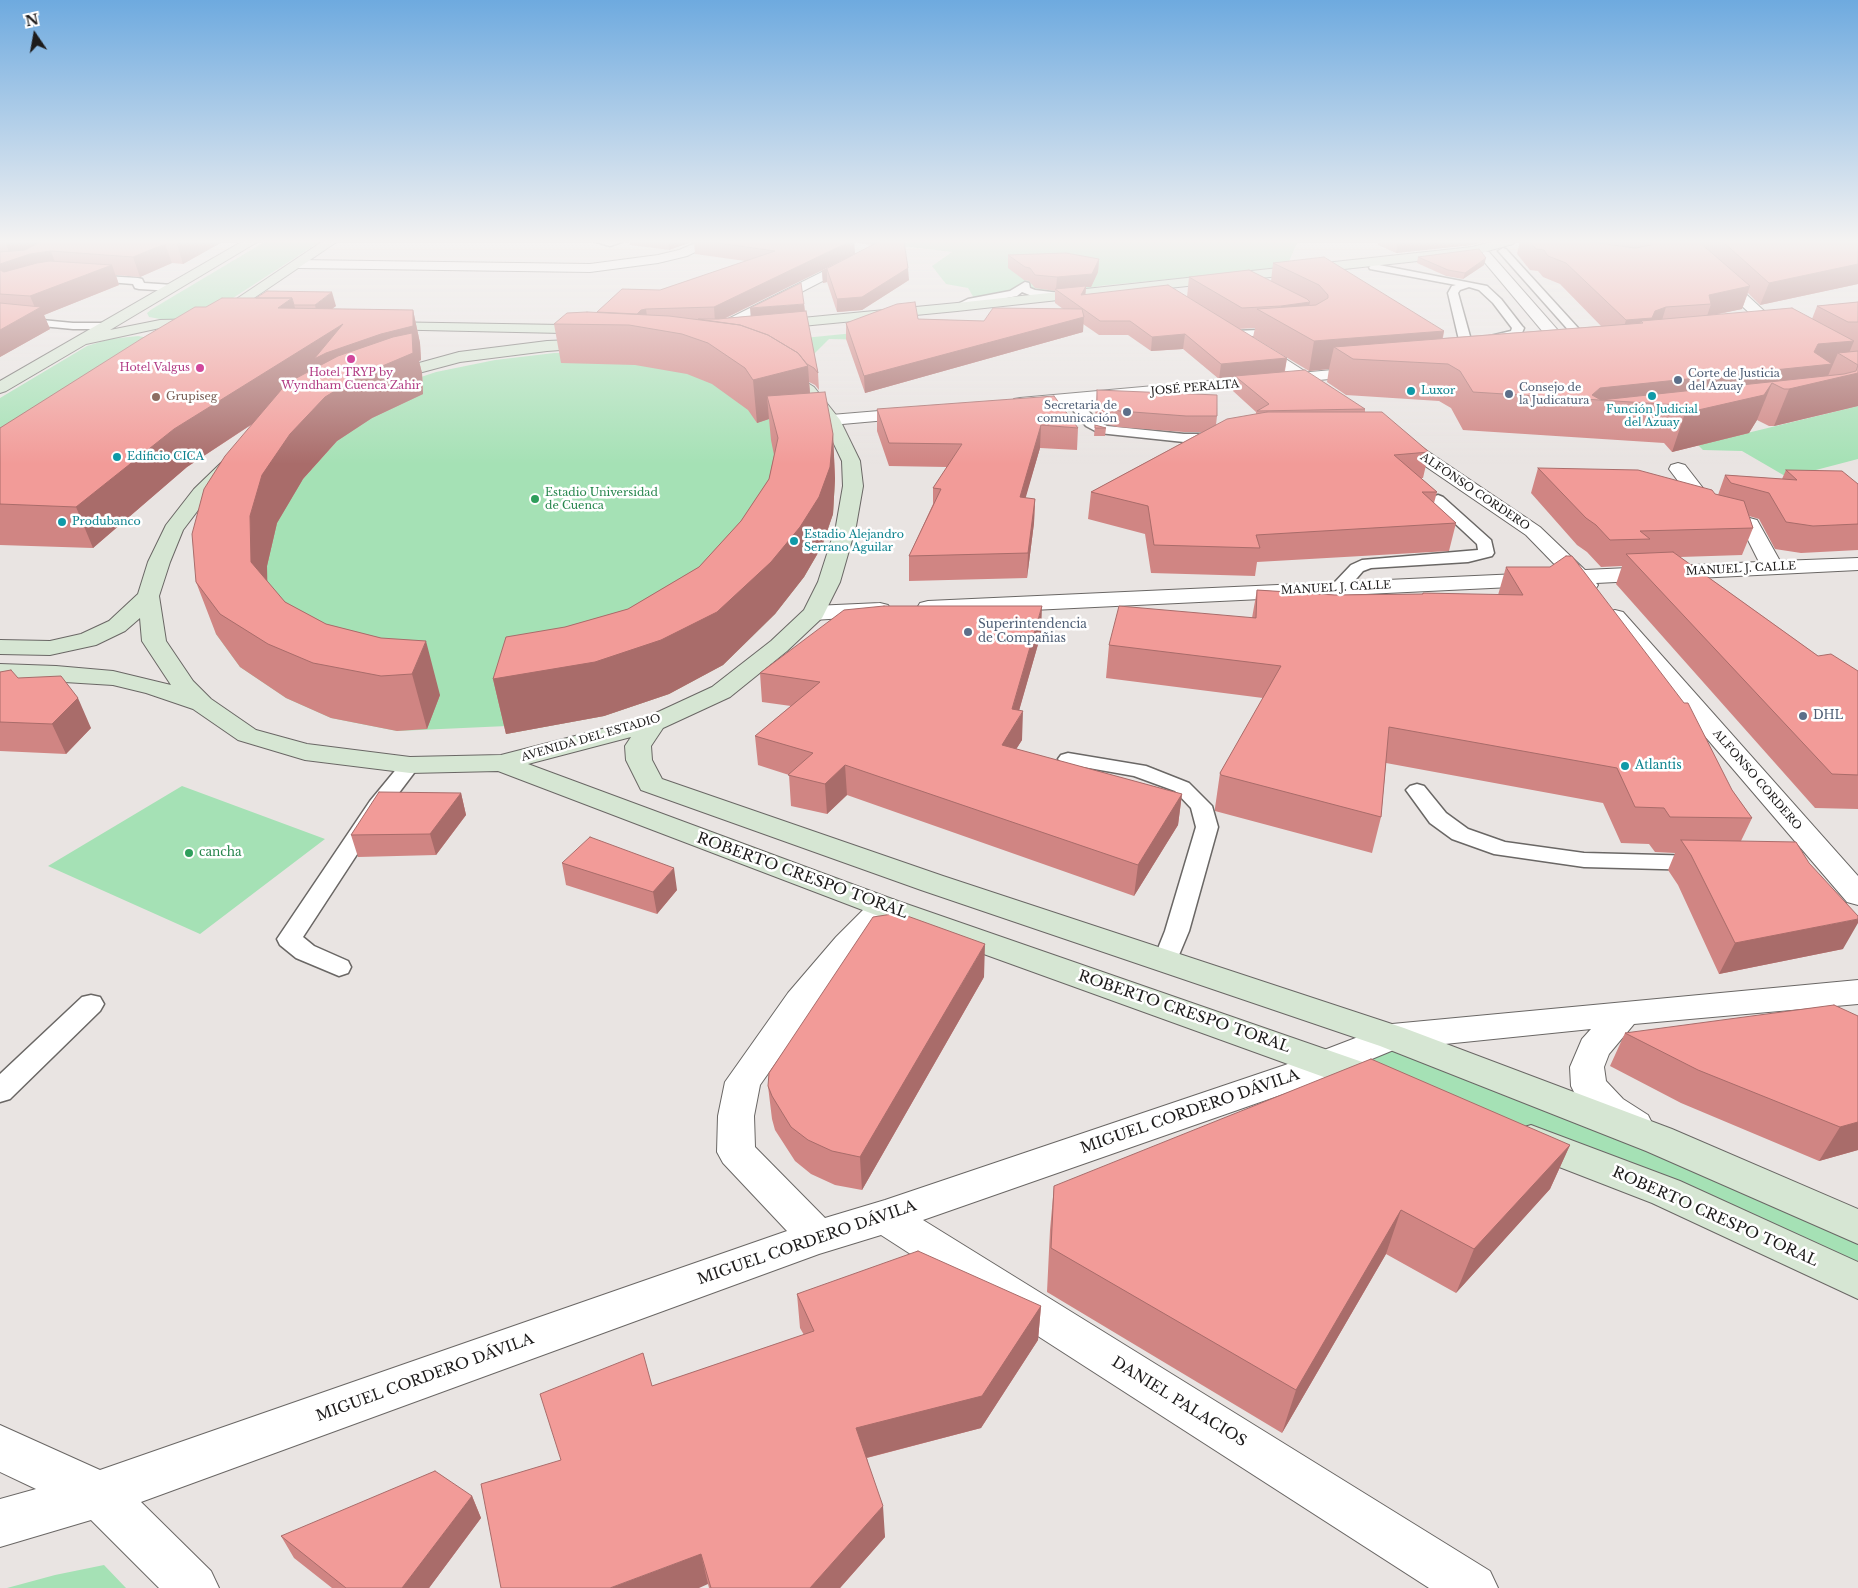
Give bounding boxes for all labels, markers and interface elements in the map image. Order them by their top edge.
north arrow [10,10,60,60]
text: N [24,10,40,31]
marker: Hotel TRYP by Wyndham Cuenca Zahir [345,353,357,365]
place label: Hotel Valgus [120,361,190,375]
marker: Hotel Valgus [194,362,206,374]
place label: Hotel TRYP by Wyndham Cuenca Zahir [281,366,421,392]
place label: Corte de Justicia del Azuay [1688,367,1780,393]
marker: Corte de Justicia del Azuay [1672,374,1684,386]
street label: JOSÉ PERALTA [1150,378,1240,398]
place label: Consejo de la Judicatura [1519,381,1589,407]
place label: Luxor [1421,384,1455,398]
marker: Luxor [1405,385,1417,397]
marker: Consejo de la Judicatura [1503,388,1515,400]
place label: Grupiseg [166,390,217,404]
marker: Función Judicial del Azuay [1646,390,1658,402]
marker: Grupiseg [150,391,162,403]
place label: Secretaria de comunicación [1037,399,1117,425]
place label: Función Judicial del Azuay [1606,403,1698,429]
marker: Secretaria de comunicación [1121,406,1133,418]
place label: Edificio CICA [127,450,204,464]
marker: Edificio CICA [111,451,123,463]
street label: ALFONSO CORDERO [1418,451,1532,533]
place label: Estadio Universidad de Cuenca [545,486,658,512]
marker: Estadio Universidad de Cuenca [529,493,541,505]
place label: Produbanco [72,515,141,529]
marker: Produbanco [56,516,68,528]
place label: Estadio Alejandro Serrano Aguilar [804,528,904,554]
marker: Estadio Alejandro Serrano Aguilar [788,535,800,547]
street label: MANUEL J. CALLE [1685,560,1797,578]
street label: MANUEL J. CALLE [1280,579,1392,597]
place label: Superintendencia de Compañias [978,618,1087,646]
marker: Superintendencia de Compañias [962,626,974,638]
place label: DHL [1813,709,1843,723]
marker: DHL [1797,710,1809,722]
street label: AVENIDA DEL ESTADIO [520,712,662,764]
street label: ALFONSO CORDERO [1710,727,1804,833]
place label: Atlantis [1635,759,1682,773]
marker: Atlantis [1619,760,1631,772]
street label: ROBERTO CRESPO TORAL [694,829,910,923]
place label: cancha [199,846,242,860]
marker: cancha [183,847,195,859]
street label: ROBERTO CRESPO TORAL [1076,967,1292,1057]
street label: MIGUEL CORDERO DÁVILA [1078,1066,1302,1158]
street label: ROBERTO CRESPO TORAL [1609,1163,1821,1271]
street label: MIGUEL CORDERO DÁVILA [695,1197,919,1289]
street label: MIGUEL CORDERO DÁVILA [314,1330,536,1426]
street label: DANIEL PALACIOS [1108,1353,1250,1451]

